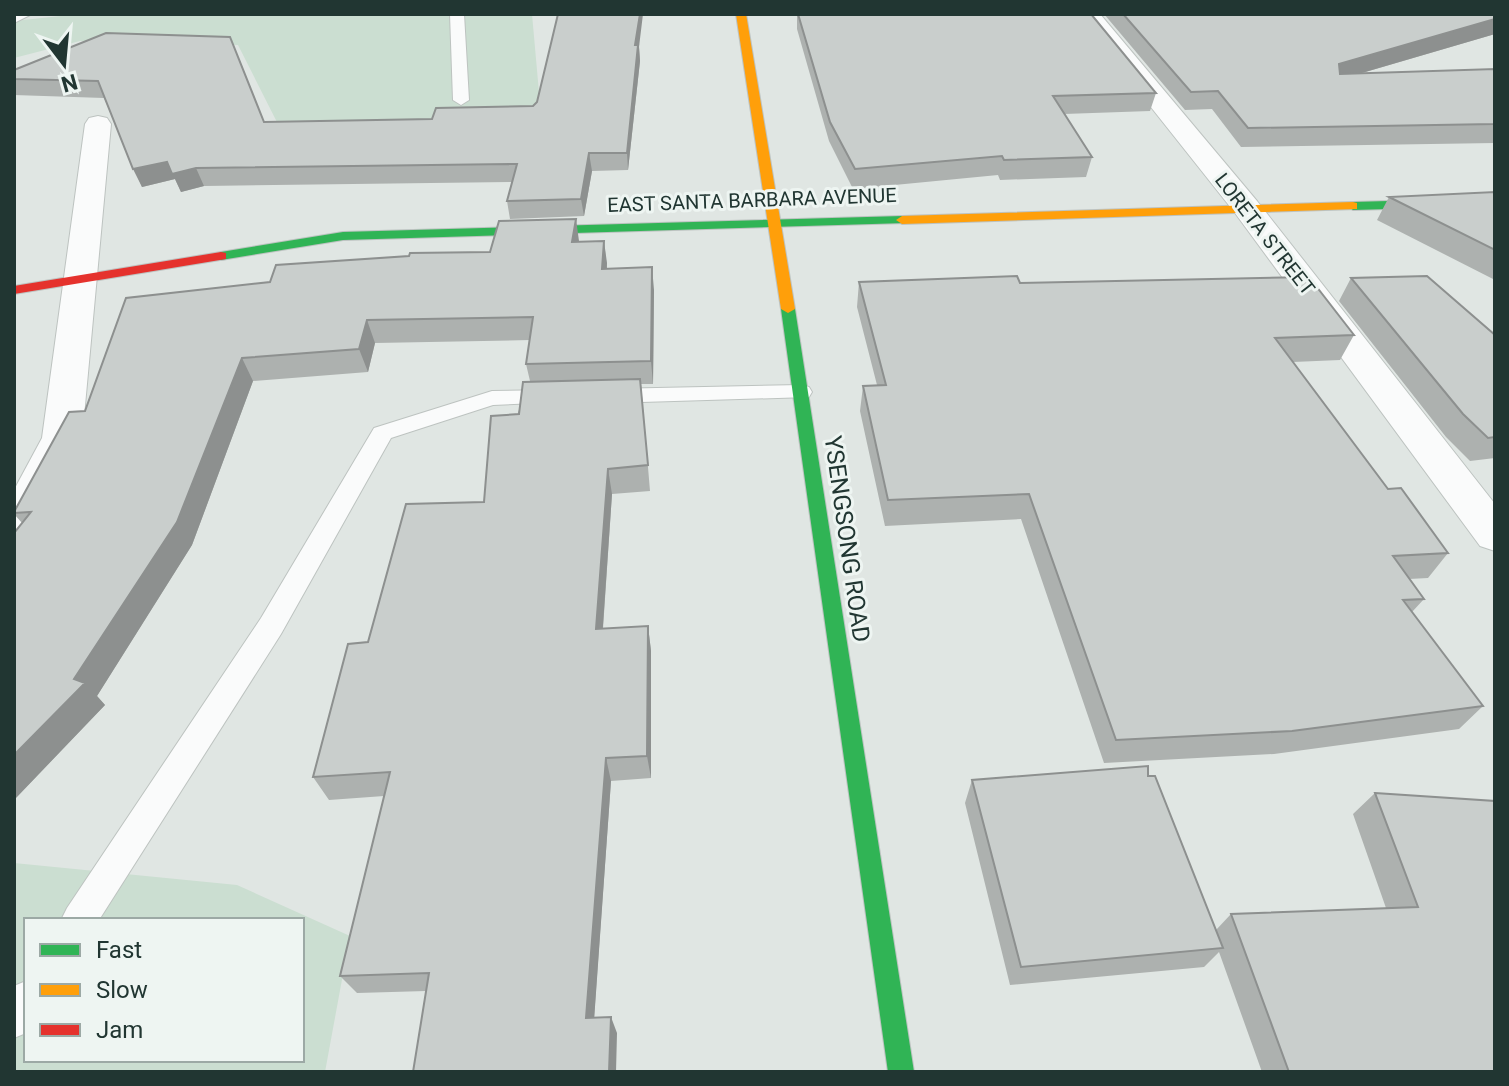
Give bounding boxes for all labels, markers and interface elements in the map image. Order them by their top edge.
north arrow [24,24,104,104]
text: N [58,69,80,97]
street label: LORETA STREET [1210,168,1320,300]
street label: EAST SANTA BARBARA AVENUE [607,183,897,217]
street label: YSENGSONG ROAD [819,434,875,644]
legend [24,918,304,1062]
text: Fast [96,936,142,964]
text: Slow [96,976,148,1004]
text: Jam [96,1016,143,1044]

